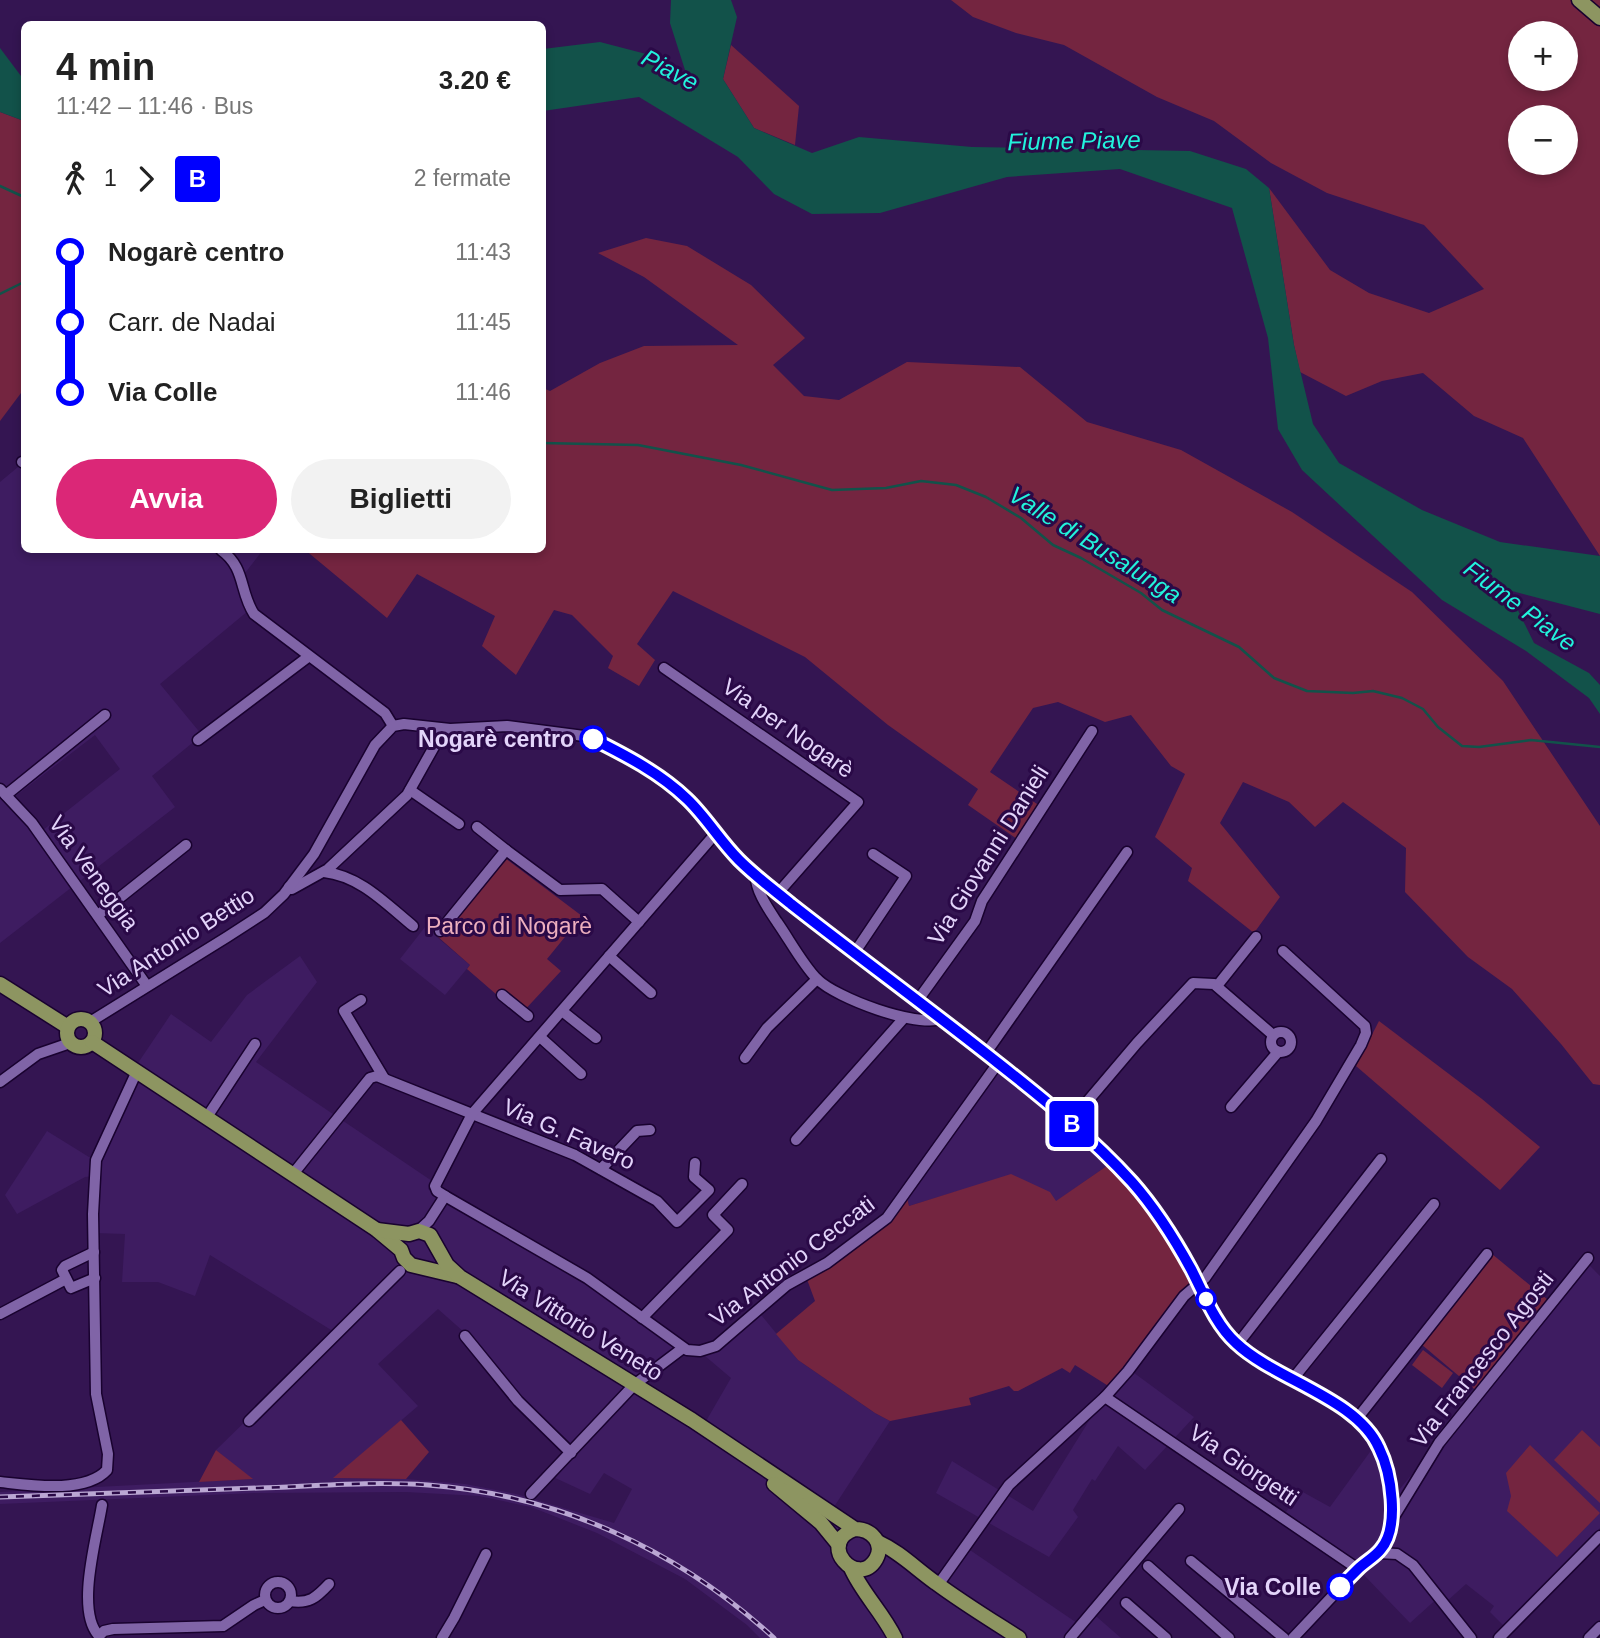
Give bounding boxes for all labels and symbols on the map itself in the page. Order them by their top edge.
water label: Piave [637,44,703,96]
water label: Fiume Piave [1007,126,1141,155]
water label: Valle di Busalunga [1004,481,1186,608]
water label: Fiume Piave [1459,555,1582,657]
street label: Via per Nogarè [717,673,859,783]
place label: Nogarè centro [418,726,574,752]
marker: Nogarè centro [580,726,606,752]
street label: Via Giovanni Danieli [922,760,1054,950]
street label: Via Veneggia [44,811,144,935]
street label: Via Antonio Bettio [93,882,259,1002]
park label: Parco di Nogarè [426,913,592,939]
street label: Via G. Favero [499,1093,639,1175]
line badge: B [1049,1101,1095,1147]
street label: Via Antonio Ceccati [705,1191,879,1331]
street label: Via Vittorio Veneto [494,1264,668,1386]
street label: Via Francesco Agosti [1405,1266,1559,1452]
unlabelled marker [1196,1289,1216,1309]
street label: Via Giorgetti [1184,1419,1304,1511]
place label: Via Colle [1224,1574,1321,1600]
marker: Via Colle [1327,1574,1353,1600]

